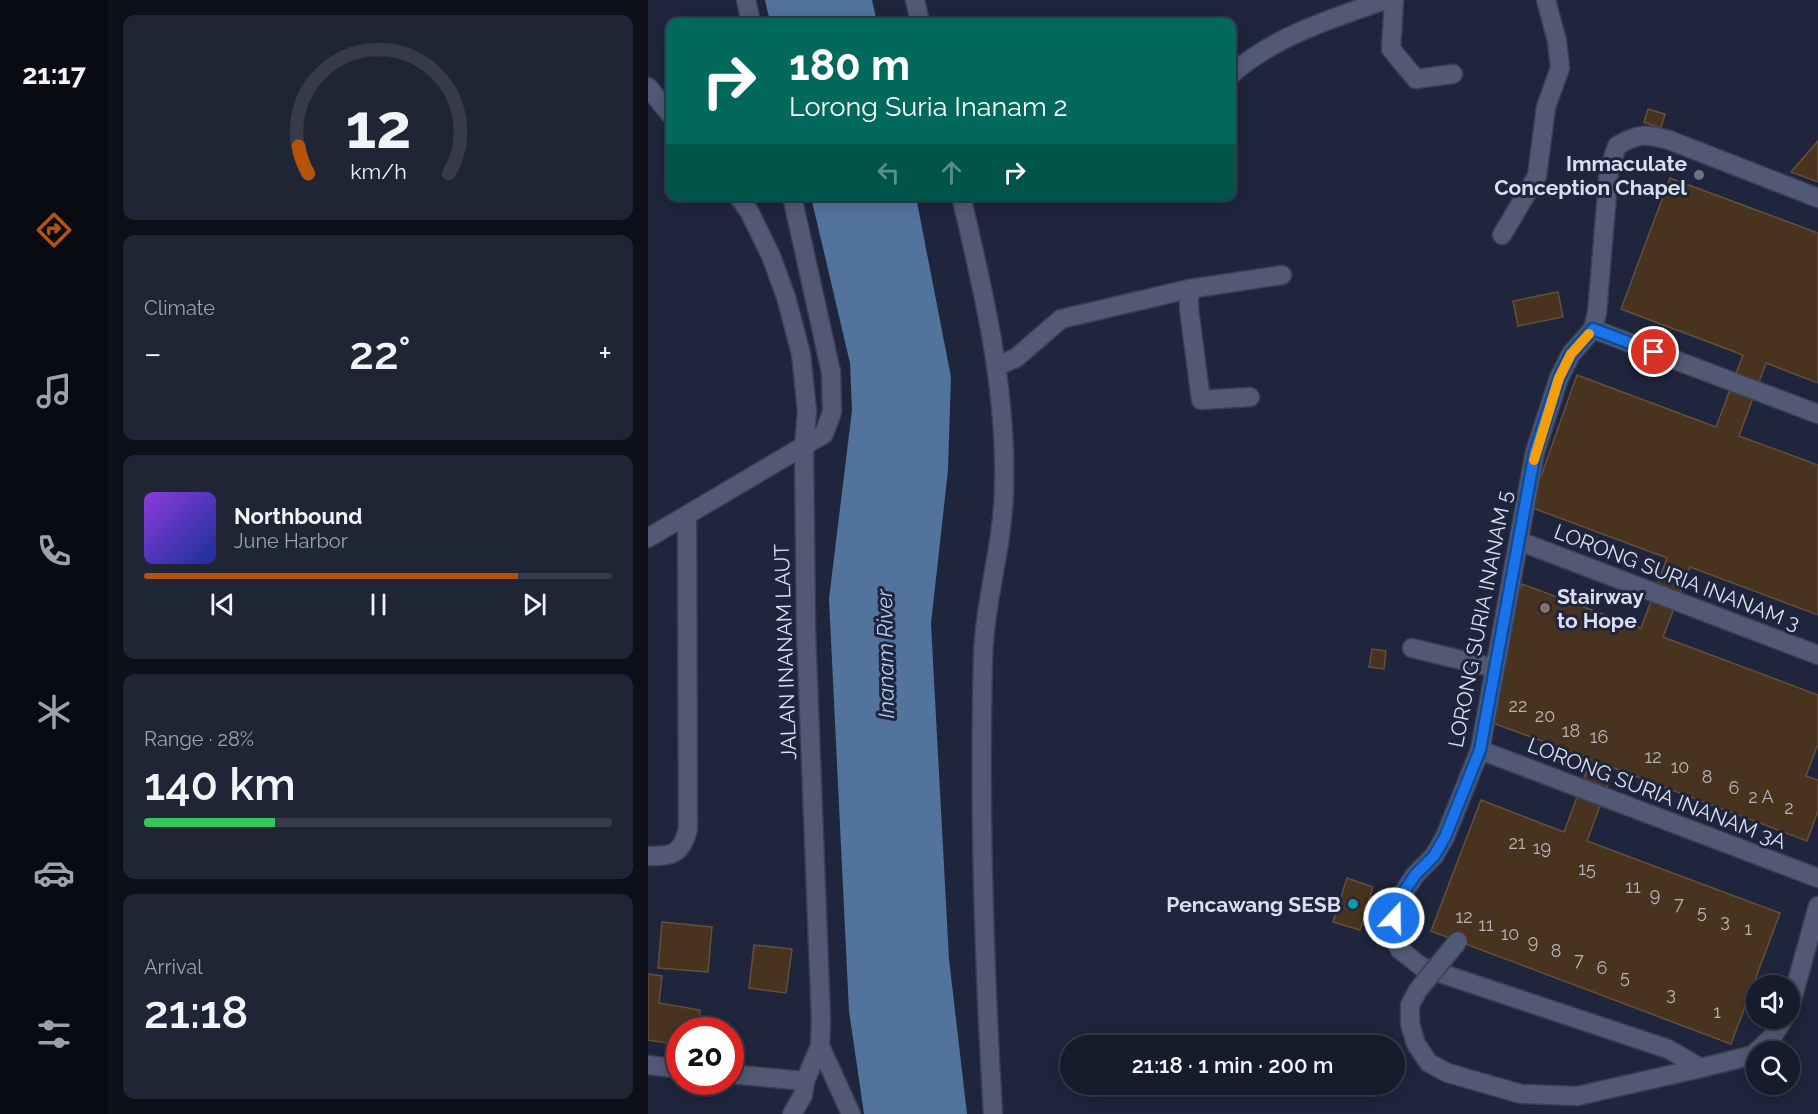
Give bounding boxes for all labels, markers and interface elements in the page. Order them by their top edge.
text: 180 m [789,41,910,90]
icon: right [690,42,768,120]
text: 21:17 [22,59,86,90]
text: 12 [345,90,411,164]
text: Lorong Suria Inanam 2 [789,91,1068,122]
place label: Immaculate Conception Chapel [1494,151,1687,200]
icon: left [872,156,905,189]
icon: ahead [935,156,968,189]
icon: right [998,156,1031,189]
text: km/h [350,160,406,185]
marker: Immaculate Conception Chapel [1692,168,1706,182]
icon: directions [33,209,75,251]
text: Climate [144,296,215,320]
pin [1628,326,1679,377]
text: 22° [349,327,411,380]
text: − [144,334,162,373]
text: + [598,334,612,373]
icon: arrive [1637,335,1670,368]
icon: music [33,370,75,412]
street label: LORONG SURIA INANAM 5 [1443,488,1517,750]
text: Northbound [234,503,363,529]
street label: LORONG SURIA INANAM 3 [1551,519,1803,635]
text: June Harbor [234,529,348,553]
icon: phone [33,530,75,572]
street label: JALAN INANAM LAUT [769,543,801,760]
place label: Stairway to Hope [1557,584,1644,633]
icon: previous [206,588,239,621]
icon: pause [362,588,395,621]
icon: next [518,588,551,621]
water label: Inanam River [871,588,899,719]
marker: Stairway to Hope [1538,601,1552,615]
icon: climate [33,691,75,733]
house number: 22 [1509,695,1527,716]
house number: 20 [1535,705,1555,726]
house number: 18 [1562,720,1580,741]
house number: 16 [1590,726,1608,747]
text: Range · 28% [144,727,254,751]
street label: LORONG SURIA INANAM 3A [1524,732,1790,854]
house number: 12 [1644,746,1662,767]
house number: 10 [1671,756,1689,777]
text: 140 km [144,758,296,811]
house number: 8 [1702,766,1712,787]
house number: 6 [1729,777,1740,798]
house number: 2 A [1748,786,1774,807]
house number: 2 [1784,797,1794,818]
house number: 21 [1508,832,1526,853]
house number: 19 [1533,837,1551,858]
icon: car [33,852,75,894]
house number: 15 [1578,858,1596,879]
house number: 11 [1625,876,1641,897]
house number: 9 [1650,884,1660,905]
position arrow [1362,886,1426,950]
place label: Pencawang SESB [1166,892,1341,917]
house number: 7 [1674,893,1684,914]
marker: Pencawang SESB [1346,897,1360,911]
house number: 5 [1697,901,1707,922]
house number: 12 [1455,906,1473,927]
house number: 3 [1720,910,1730,931]
house number: 11 [1478,914,1494,935]
house number: 1 [1744,918,1752,939]
house number: 10 [1501,923,1519,944]
house number: 9 [1528,931,1538,952]
house number: 8 [1551,940,1561,961]
house number: 7 [1574,949,1584,970]
text: Arrival [144,955,203,979]
house number: 6 [1597,957,1608,978]
house number: 5 [1620,966,1630,987]
map controls [1746,975,1800,1095]
button: sound [1746,975,1800,1029]
house number: 3 [1666,983,1676,1004]
text: 21:18 [144,986,248,1039]
house number: 1 [1713,1001,1721,1022]
icon: filters [33,1013,75,1055]
speed limit sign: 20 [666,1017,744,1095]
button: search [1746,1041,1800,1095]
text: 21:18 · 1 min · 200 m [1132,1052,1333,1078]

